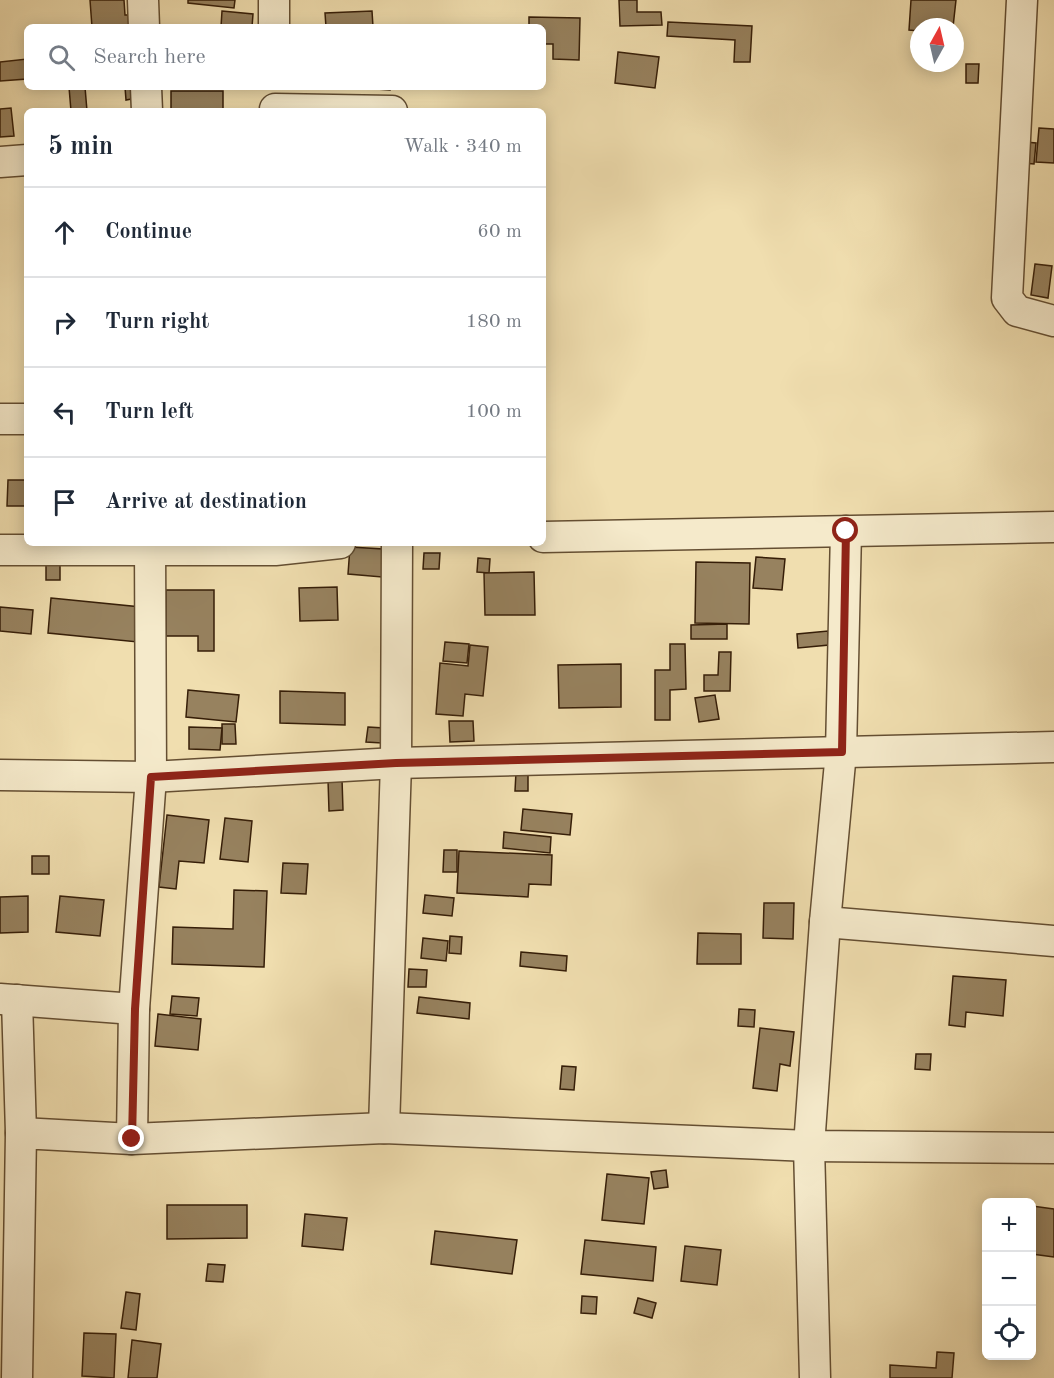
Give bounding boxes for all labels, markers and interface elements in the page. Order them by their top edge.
north arrow [910,18,964,72]
search box [24,24,546,90]
icon: search [45,41,78,74]
text: Search here [93,46,206,68]
text: 5 min [48,134,113,160]
text: Walk · 340 m [403,137,522,157]
icon: ahead [48,216,81,249]
text: Continue [105,221,192,243]
text: 60 m [477,222,522,242]
icon: right [48,306,81,339]
text: Turn right [105,311,209,333]
text: 180 m [466,312,522,332]
icon: left [48,396,81,429]
text: Turn left [105,401,194,423]
text: 100 m [466,402,522,422]
icon: arrive [48,486,81,519]
text: Arrive at destination [105,491,307,513]
route start [832,517,858,543]
route end [118,1125,144,1151]
map controls [982,1198,1036,1360]
button: + [982,1198,1036,1252]
button: − [982,1252,1036,1306]
button: locate [982,1306,1036,1360]

